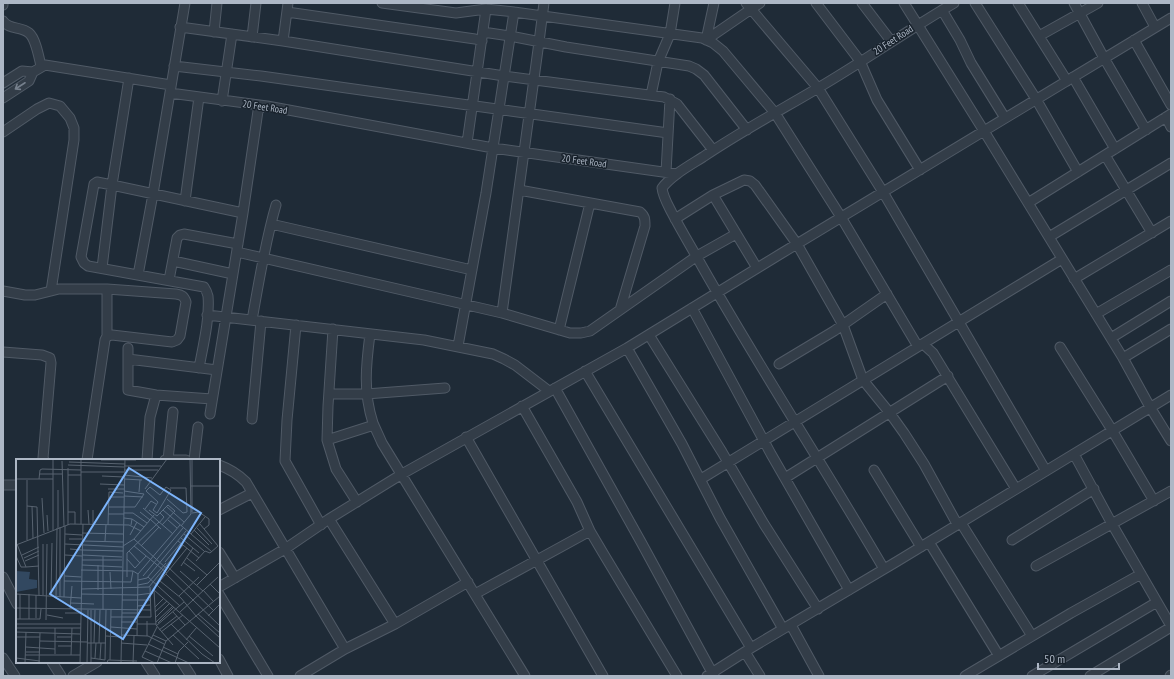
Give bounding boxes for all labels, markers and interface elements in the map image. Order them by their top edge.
street label: 20 Feet Road [870,22,916,58]
one-way arrow [14,83,26,91]
street label: 20 Feet Road [242,97,288,117]
street label: 20 Feet Road [561,151,607,171]
inset map [16,459,220,663]
scale bar [1038,645,1119,671]
text: 50 m [1044,651,1065,666]

